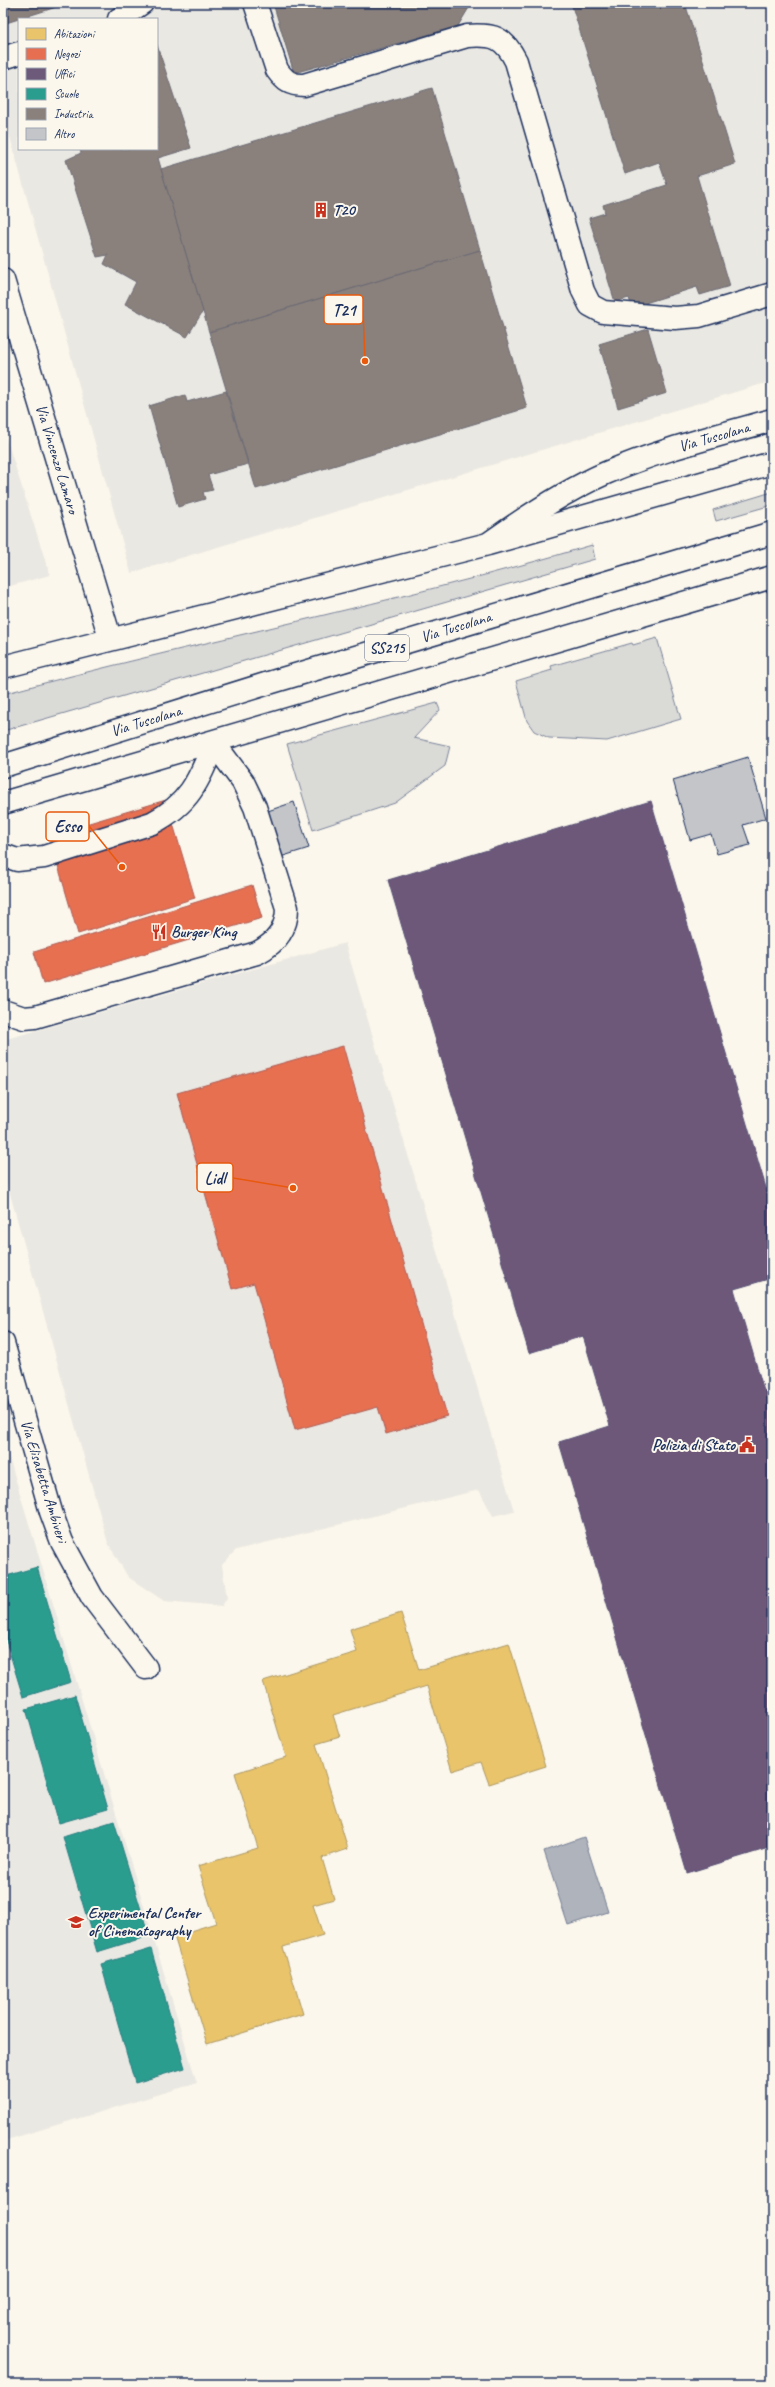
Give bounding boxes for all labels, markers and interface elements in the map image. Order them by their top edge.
legend [18,18,158,150]
text: Abitazioni [54,26,96,42]
text: Negozi [54,46,81,62]
text: Uffici [54,66,76,82]
text: Scuole [54,86,80,102]
text: Industria [54,106,94,122]
text: Altro [54,126,75,142]
place label: T20 [333,200,357,220]
building icon: T20 [312,201,330,219]
callout: T21 [324,295,363,324]
text: T21 [332,300,358,321]
street label: Via Vincenzo Lamaro [31,402,84,518]
street label: Via Tuscolana [676,417,753,457]
street label: Via Tuscolana [418,606,495,647]
road number: SS215 [365,635,409,661]
street label: Via Tuscolana [108,700,185,741]
callout: Esso [46,812,89,841]
text: Esso [54,816,83,837]
place label: Burger King [171,922,238,942]
restaurant icon: Burger King [150,923,168,941]
callout: Lidl [197,1163,233,1192]
text: Lidl [205,1168,228,1189]
street label: Via Elisabetta Ambiveri [16,1417,73,1547]
place label: Polizia di Stato [652,1435,736,1455]
public building icon: Polizia di Stato [738,1436,756,1454]
place label: Experimental Center of Cinematography [88,1903,202,1941]
school or university icon: Experimental Center of Cinematography [67,1913,85,1931]

